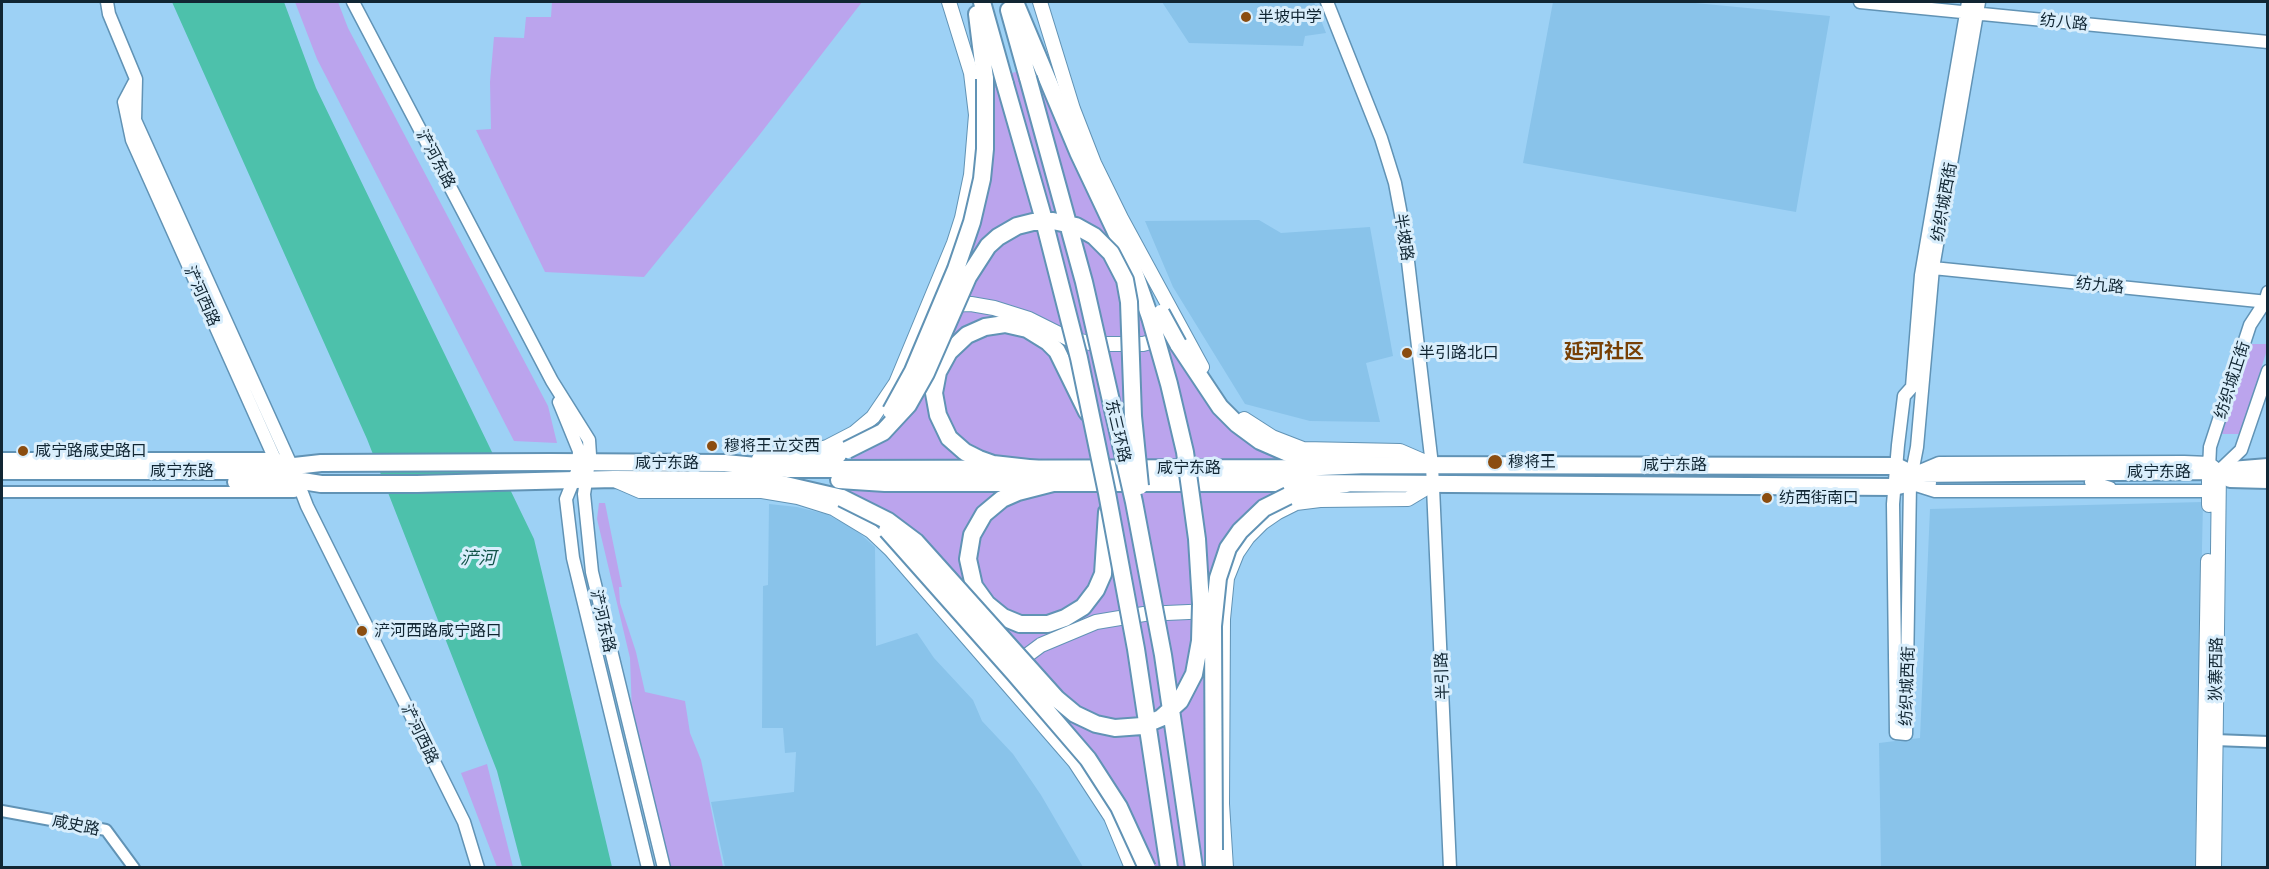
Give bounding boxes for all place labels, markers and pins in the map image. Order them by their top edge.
place label: 半坡中学 [1258,7,1322,27]
marker: 半坡中学 [1239,10,1253,24]
place label: 半引路北口 [1419,343,1499,363]
marker: 半引路北口 [1400,346,1414,360]
place label: 穆将王立交西 [724,436,820,456]
marker: 穆将王立交西 [705,439,719,453]
place label: 咸宁路咸史路口 [35,441,147,461]
marker: 咸宁路咸史路口 [16,444,30,458]
place label: 穆将王 [1508,452,1556,472]
marker: 穆将王 [1486,453,1504,471]
place label: 纺西街南口 [1779,488,1859,508]
marker: 纺西街南口 [1760,491,1774,505]
place label: 浐河西路咸宁路口 [374,621,502,641]
marker: 浐河西路咸宁路口 [355,624,369,638]

